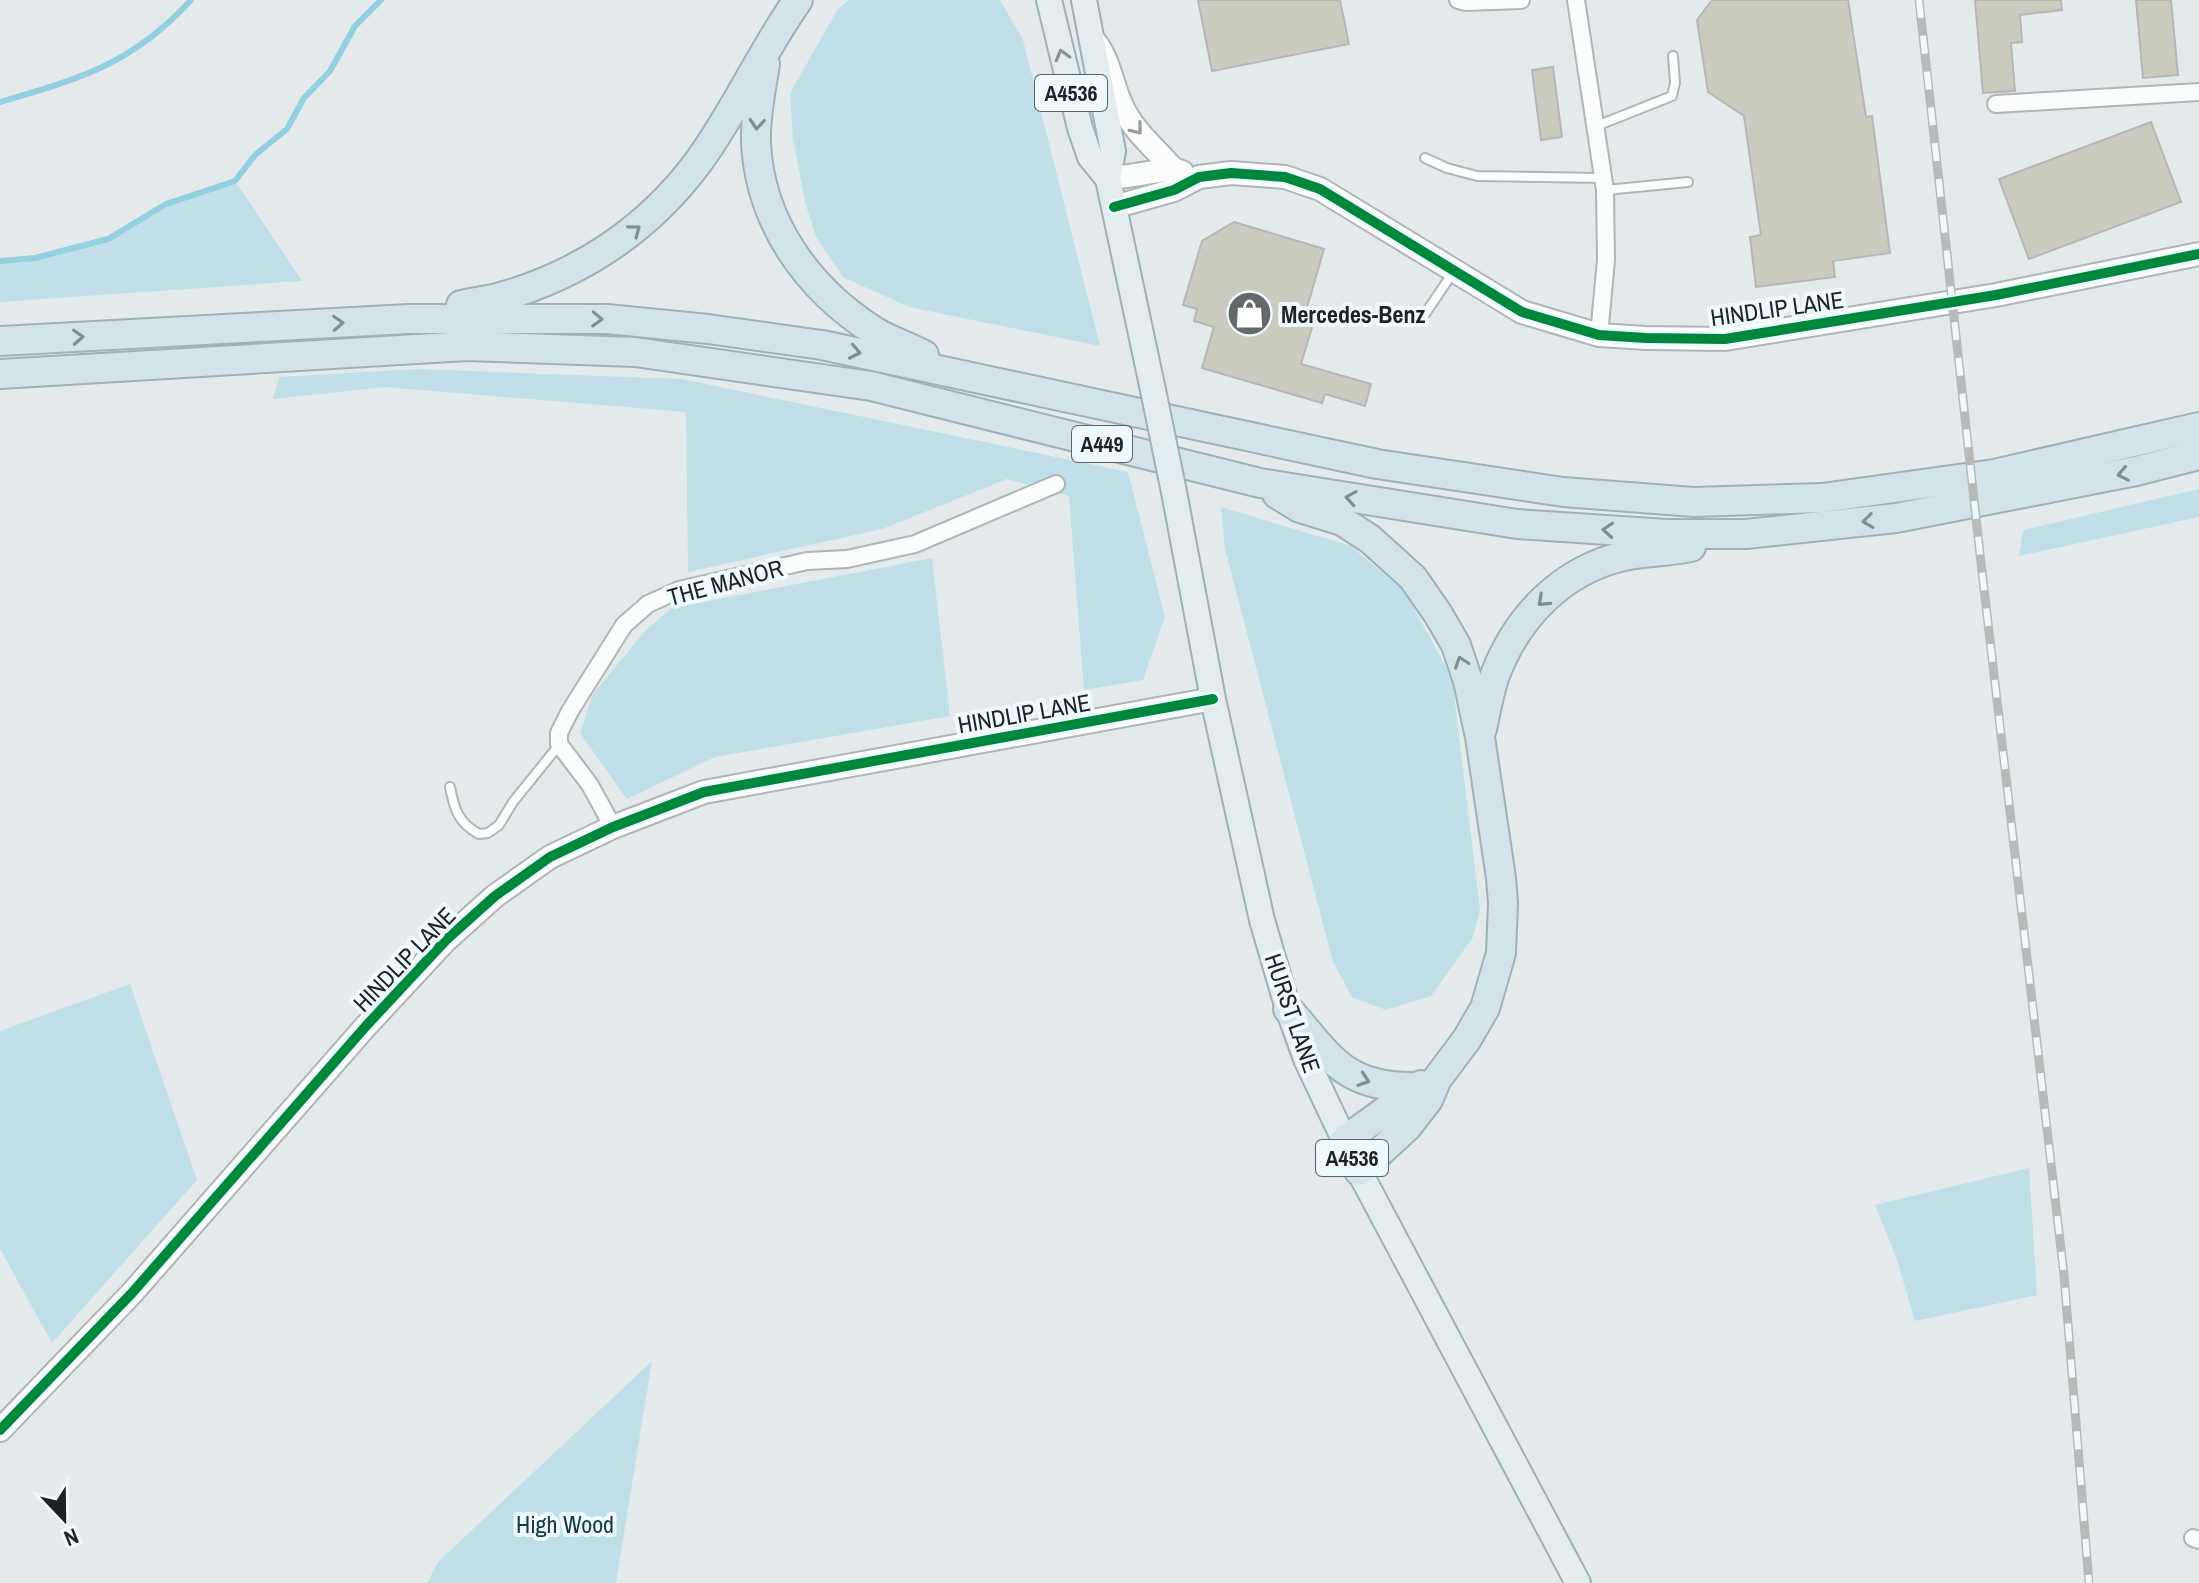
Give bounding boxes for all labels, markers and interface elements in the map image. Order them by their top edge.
one-way arrow [1054,49,1071,63]
road number: A4536 [1035,75,1107,111]
one-way arrow [749,118,766,131]
one-way arrow [1128,120,1142,135]
one-way arrow [626,225,640,239]
street label: HINDLIP LANE [1708,283,1846,333]
shop icon: Mercedes-Benz [1226,290,1274,338]
place label: Mercedes-Benz [1281,298,1426,330]
one-way arrow [591,310,604,327]
one-way arrow [332,314,344,331]
one-way arrow [72,328,85,345]
one-way arrow [848,343,861,360]
road number: A449 [1072,426,1132,462]
one-way arrow [2116,464,2130,481]
one-way arrow [1344,490,1358,507]
one-way arrow [1861,513,1874,530]
one-way arrow [1601,522,1614,539]
street label: THE MANOR [664,551,786,613]
one-way arrow [1538,592,1553,606]
one-way arrow [1455,655,1471,669]
street label: HINDLIP LANE [955,686,1093,740]
street label: HINDLIP LANE [346,900,462,1018]
street label: HURST LANE [1258,949,1328,1077]
one-way arrow [1356,1071,1370,1087]
road number: A4536 [1316,1140,1388,1176]
north arrow [24,1479,104,1559]
park label: High Wood [516,1508,614,1540]
text: N [60,1521,83,1554]

